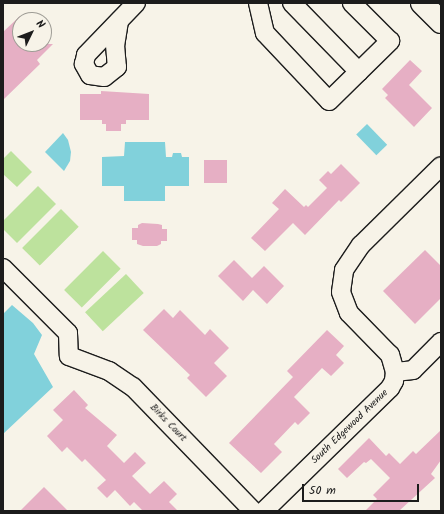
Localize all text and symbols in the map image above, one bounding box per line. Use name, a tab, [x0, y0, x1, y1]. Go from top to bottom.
north arrow	[12, 12, 52, 52]
text: N	[31, 16, 49, 33]
street label: South Edgewood Avenue	[309, 387, 391, 467]
street label: Birks Court	[147, 402, 189, 444]
scale bar	[304, 476, 421, 502]
text: 50 m	[309, 481, 336, 500]

